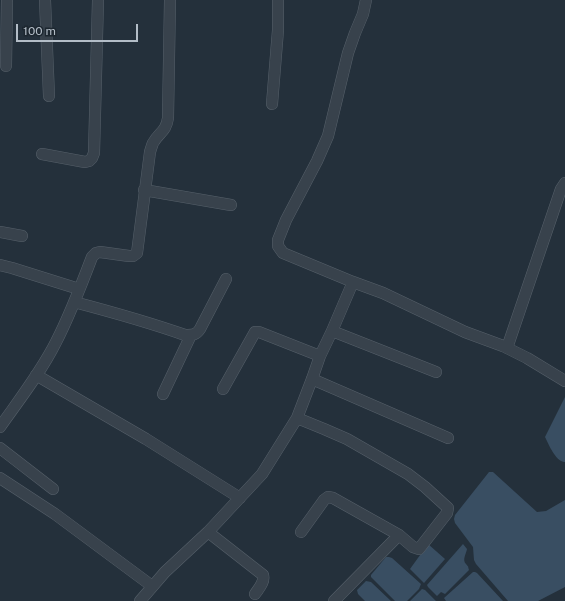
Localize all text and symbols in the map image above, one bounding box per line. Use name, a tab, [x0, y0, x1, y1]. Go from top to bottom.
scale bar	[18, 16, 140, 42]
text: 100 m	[23, 24, 56, 38]

